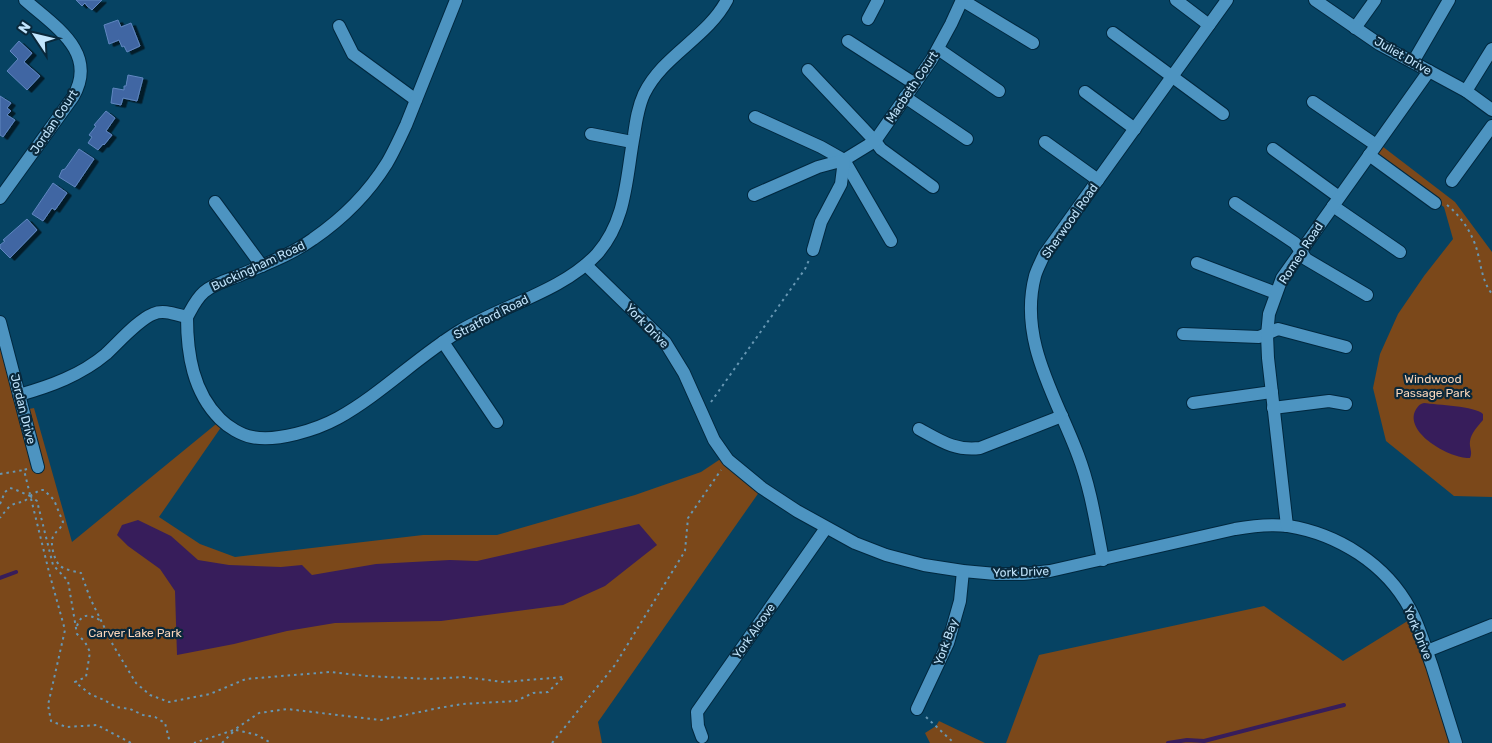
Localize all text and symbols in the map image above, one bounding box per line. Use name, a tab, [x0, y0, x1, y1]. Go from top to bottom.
north arrow	[10, 10, 60, 60]
text: N	[15, 19, 35, 37]
street label: Juliet Drive	[1372, 34, 1434, 78]
street label: Macbeth Court	[883, 48, 941, 125]
street label: Jordan Court	[27, 87, 81, 157]
street label: Sherwood Road	[1039, 181, 1101, 261]
street label: Romeo Road	[1276, 220, 1326, 286]
street label: Buckingham Road	[209, 238, 307, 294]
street label: Stratford Road	[451, 292, 531, 342]
street label: York Drive	[622, 301, 672, 351]
street label: Jordan Drive	[8, 372, 39, 446]
park label: Windwood Passage Park	[1396, 372, 1471, 400]
street label: York Drive	[993, 564, 1050, 580]
street label: York Alcove	[730, 600, 778, 661]
street label: York Drive	[1401, 604, 1435, 662]
street label: York Bay	[931, 617, 961, 667]
park label: Carver Lake Park	[88, 626, 183, 640]

